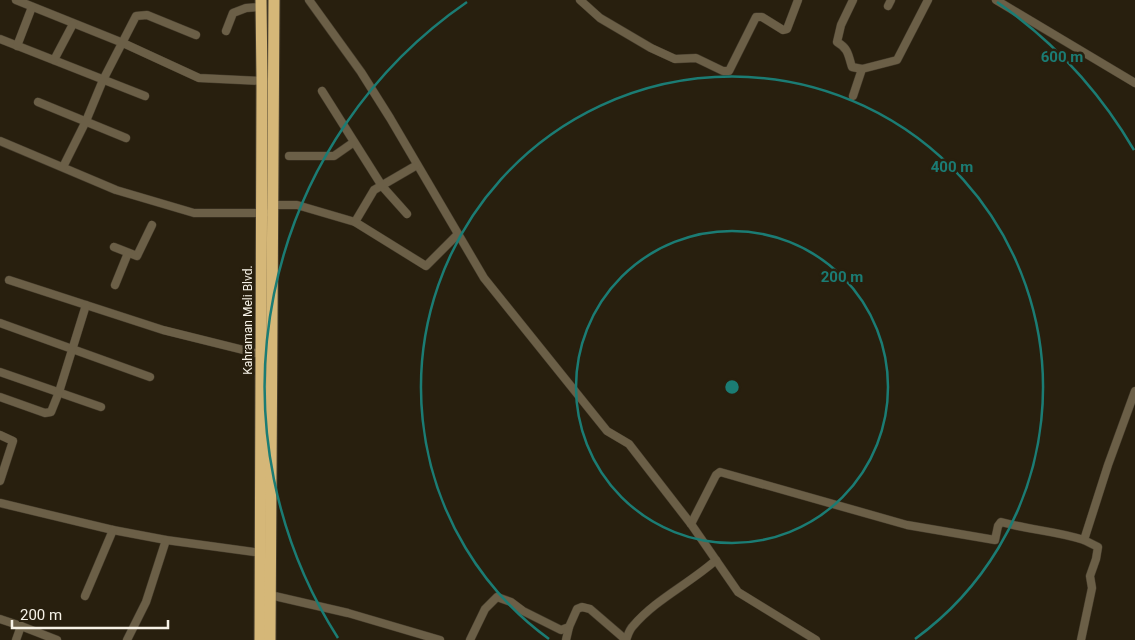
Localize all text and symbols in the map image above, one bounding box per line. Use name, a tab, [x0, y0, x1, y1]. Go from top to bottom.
text: 600 m	[1041, 48, 1083, 66]
text: 400 m	[931, 158, 973, 176]
street label: Kahraman Meli Blvd.	[241, 265, 255, 375]
text: 200 m	[821, 268, 863, 286]
centre of rings	[723, 378, 741, 396]
scale bar	[12, 598, 169, 630]
text: 200 m	[20, 606, 62, 624]

